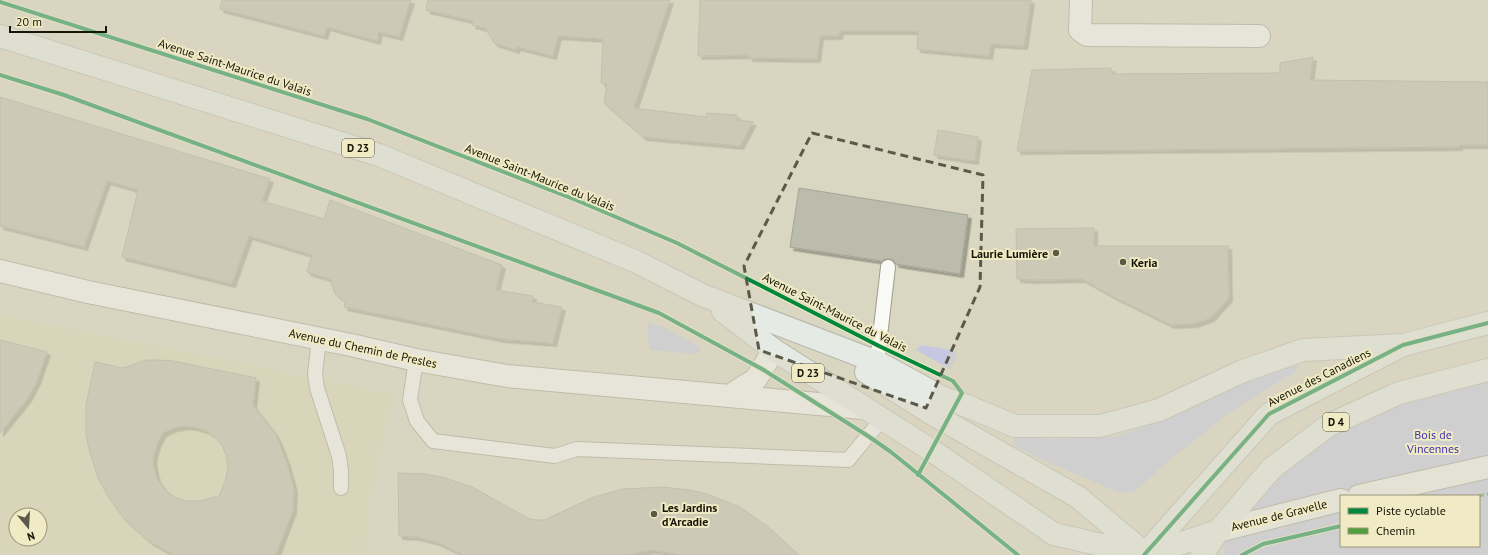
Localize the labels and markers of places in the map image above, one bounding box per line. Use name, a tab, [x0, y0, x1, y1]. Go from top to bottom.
place label: Laurie Lumière	[971, 246, 1048, 261]
marker: Laurie Lumière	[1051, 248, 1061, 258]
place label: Keria	[1131, 255, 1157, 270]
marker: Keria	[1118, 257, 1128, 267]
place label: Les Jardins d'Arcadie	[662, 500, 717, 529]
marker: Les Jardins d'Arcadie	[649, 509, 659, 519]

